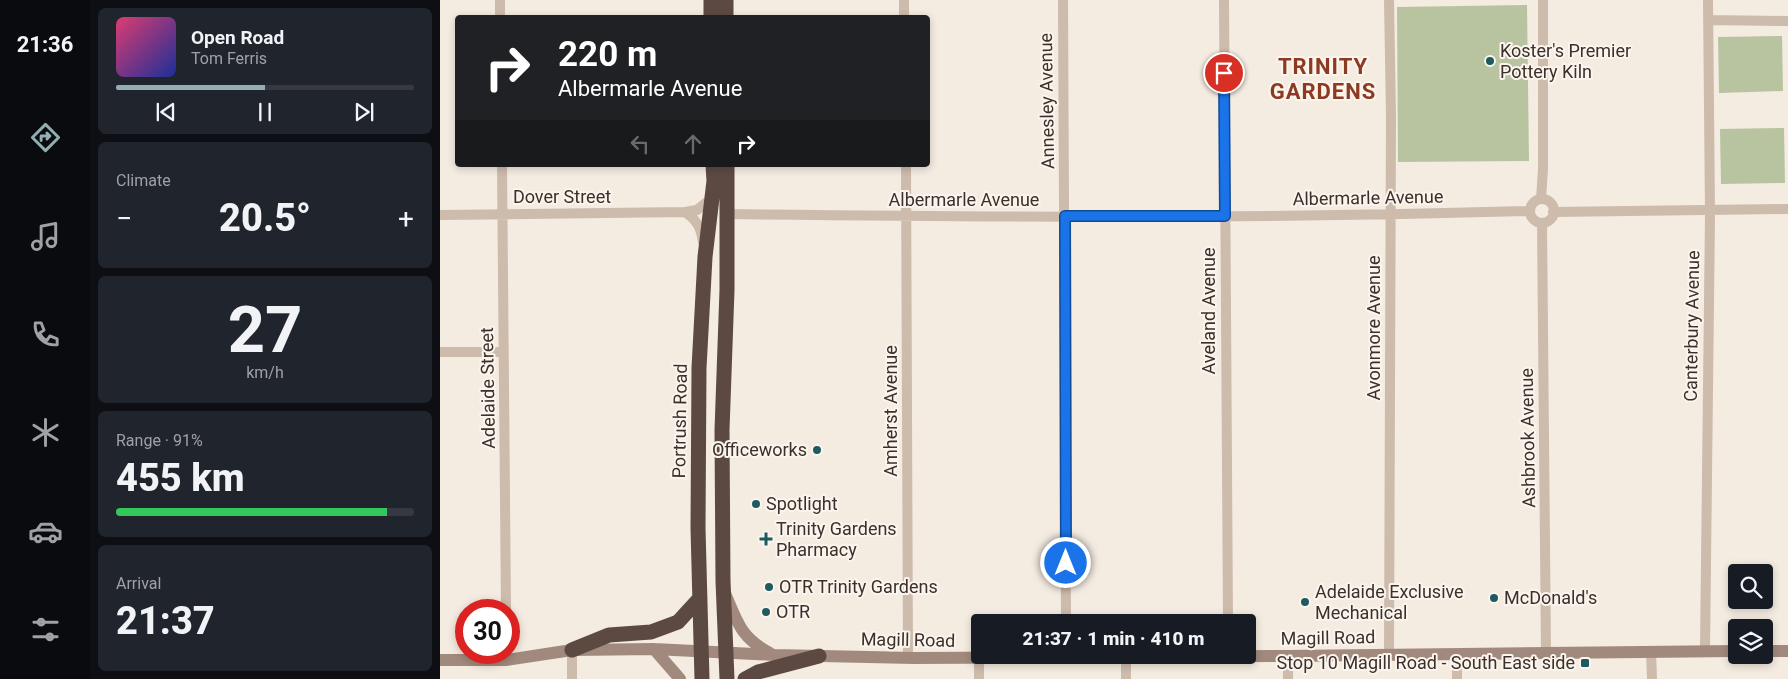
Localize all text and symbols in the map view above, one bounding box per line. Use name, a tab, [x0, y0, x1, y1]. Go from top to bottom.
text: Open Road	[191, 26, 284, 49]
text: 21:36	[17, 32, 73, 57]
street label: Annesley Avenue	[1035, 33, 1058, 169]
text: 220 m	[558, 34, 657, 75]
icon: right	[475, 35, 540, 100]
place label: Koster's Premier Pottery Kiln	[1500, 40, 1631, 82]
text: Tom Ferris	[191, 49, 267, 68]
pin	[1203, 52, 1245, 94]
district label: TRINITY GARDENS	[1270, 54, 1376, 104]
marker: Koster's Premier Pottery Kiln	[1484, 55, 1496, 67]
icon: arrive	[1210, 59, 1238, 87]
text: Albermarle Avenue	[558, 76, 742, 101]
icon: previous	[152, 98, 180, 126]
icon: pause	[251, 98, 279, 126]
icon: next	[350, 98, 378, 126]
icon: directions	[28, 120, 63, 155]
icon: left	[626, 130, 654, 158]
icon: ahead	[679, 130, 707, 158]
icon: right	[732, 130, 760, 158]
text: Climate	[116, 171, 171, 190]
street label: Dover Street	[513, 186, 611, 207]
street label: Albermarle Avenue	[1292, 186, 1444, 209]
street label: Albermarle Avenue	[889, 189, 1039, 210]
text: 20.5°	[219, 196, 311, 240]
text: −	[116, 202, 132, 235]
text: +	[398, 202, 414, 235]
icon: music	[28, 219, 63, 254]
street label: Aveland Avenue	[1198, 247, 1219, 375]
street label: Canterbury Avenue	[1680, 250, 1703, 402]
street label: Avonmore Avenue	[1363, 256, 1384, 400]
text: 27	[228, 292, 302, 368]
icon: phone	[28, 317, 63, 352]
street label: Adelaide Street	[476, 327, 499, 449]
street label: Amherst Avenue	[880, 345, 901, 477]
text: km/h	[246, 363, 284, 382]
street label: Portrush Road	[668, 363, 691, 479]
street label: Ashbrook Avenue	[1516, 368, 1539, 508]
icon: climate	[28, 415, 63, 450]
text: Range · 91%	[116, 431, 203, 450]
place label: Officeworks	[712, 439, 807, 460]
marker: Officeworks	[811, 444, 823, 456]
text: 455 km	[116, 456, 245, 500]
place label: Spotlight	[766, 493, 838, 514]
marker: Spotlight	[750, 498, 762, 510]
icon: car	[28, 514, 63, 549]
place label: Trinity Gardens Pharmacy	[776, 518, 897, 560]
marker: Trinity Gardens Pharmacy	[760, 533, 772, 545]
position arrow	[1039, 536, 1091, 588]
map controls	[1728, 564, 1773, 664]
button: search	[1728, 564, 1773, 609]
text: Arrival	[116, 574, 161, 593]
place label: OTR Trinity Gardens	[779, 576, 938, 597]
marker: OTR Trinity Gardens	[763, 581, 775, 593]
place label: Adelaide Exclusive Mechanical	[1315, 581, 1464, 623]
place label: McDonald's	[1504, 587, 1597, 608]
marker: McDonald's	[1488, 592, 1500, 604]
marker: Adelaide Exclusive Mechanical	[1299, 596, 1311, 608]
text: 21:37	[116, 599, 215, 643]
speed limit sign: 30	[455, 599, 520, 664]
place label: OTR	[776, 601, 810, 622]
marker: OTR	[760, 606, 772, 618]
icon: filters	[28, 612, 63, 647]
button: layers	[1728, 619, 1773, 664]
street label: Magill Road	[1281, 626, 1375, 649]
text: 21:37 · 1 min · 410 m	[1022, 627, 1205, 650]
street label: Magill Road	[861, 628, 955, 651]
place label: Stop 10 Magill Road - South East side	[1276, 652, 1575, 673]
marker: Stop 10 Magill Road - South East side	[1579, 657, 1591, 669]

